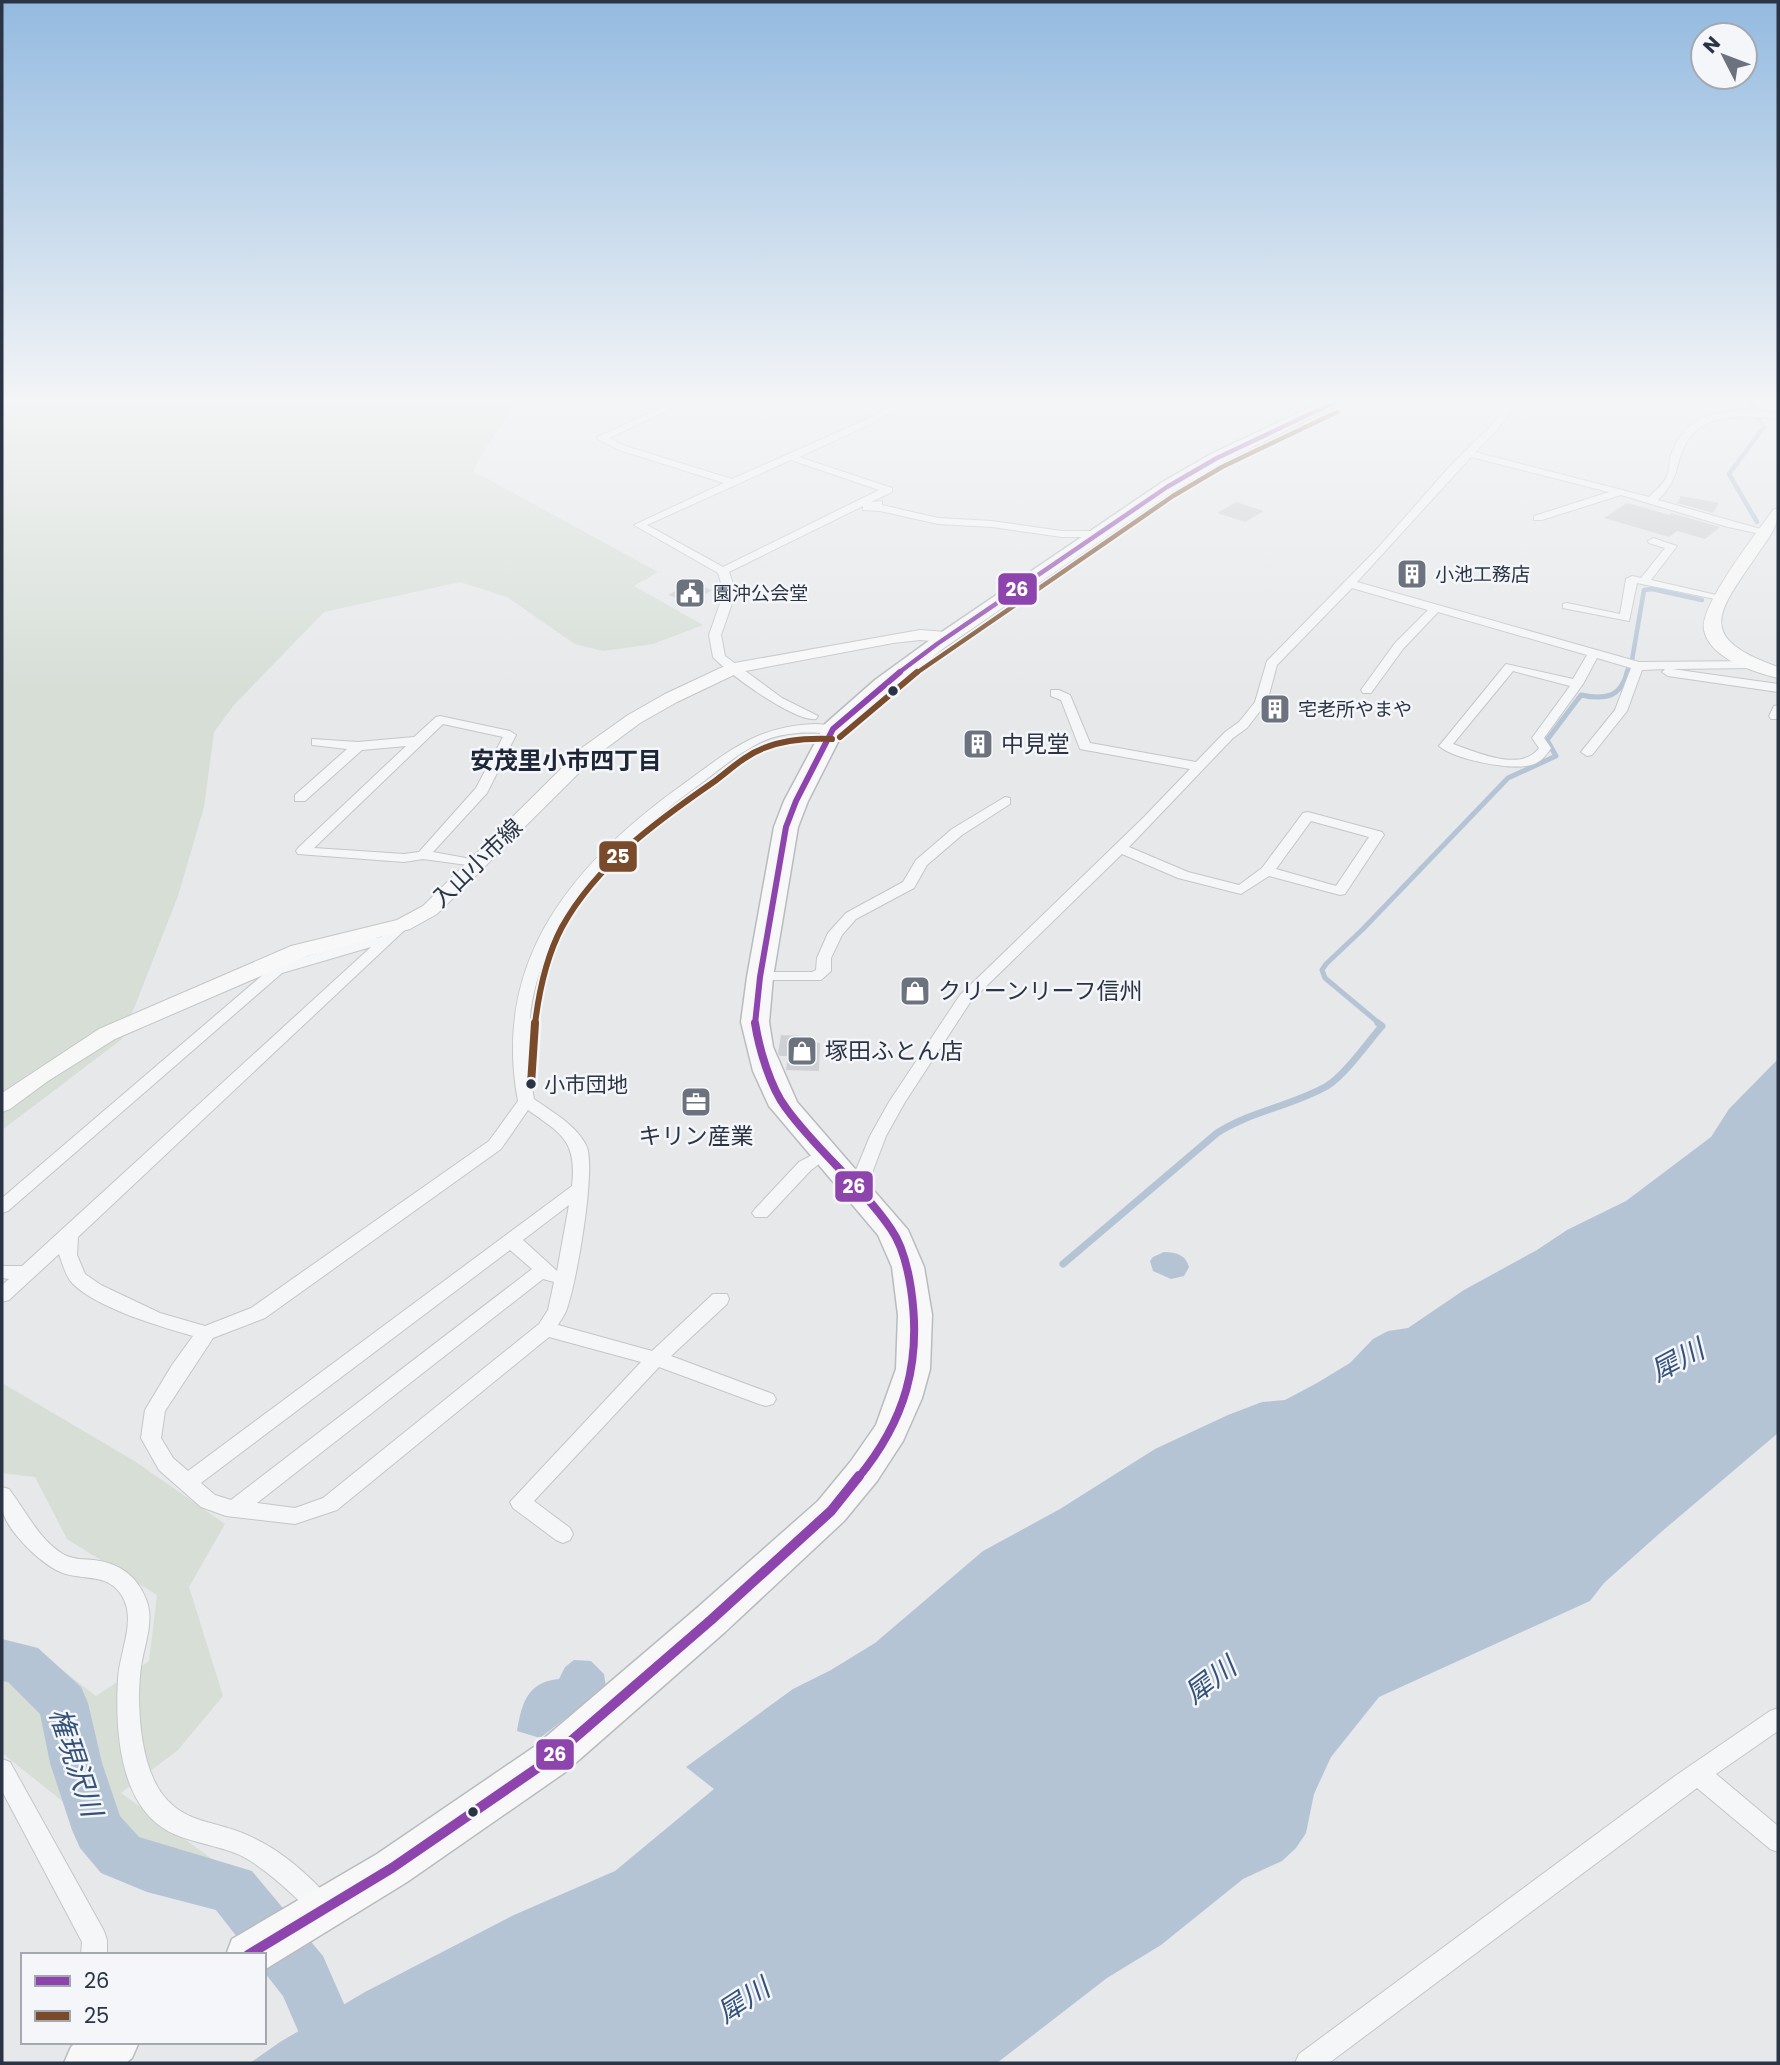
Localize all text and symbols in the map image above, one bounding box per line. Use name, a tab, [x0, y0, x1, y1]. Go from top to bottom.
north arrow	[1689, 21, 1759, 91]
text: N	[1697, 31, 1727, 59]
building icon: 小池工務店	[1395, 557, 1429, 591]
place label: 小池工務店	[1435, 561, 1530, 588]
line badge: 26	[997, 572, 1038, 606]
public building icon: 園沖公会堂	[673, 576, 707, 610]
text: 26	[1006, 576, 1028, 603]
place label: 園沖公会堂	[713, 580, 808, 607]
unlabelled marker	[886, 684, 900, 698]
building icon: 宅老所やまや	[1258, 692, 1292, 726]
place label: 宅老所やまや	[1298, 696, 1412, 723]
building icon: 中見堂	[961, 727, 995, 761]
place label: 中見堂	[1001, 728, 1070, 760]
district label: 安茂里小市四丁目	[470, 744, 662, 777]
street label: 入山小市線	[425, 812, 529, 914]
line badge: 25	[598, 840, 638, 873]
text: 25	[606, 843, 630, 870]
shop icon: クリーンリーフ信州	[898, 974, 932, 1008]
place label: クリーンリーフ信州	[938, 975, 1142, 1007]
shop icon: 塚田ふとん店	[785, 1034, 819, 1068]
place label: 塚田ふとん店	[825, 1035, 963, 1067]
place label: 小市団地	[544, 1070, 628, 1099]
marker: 小市団地	[524, 1077, 538, 1091]
office icon: キリン産業	[679, 1085, 713, 1119]
place label: キリン産業	[639, 1120, 754, 1152]
line badge: 26	[834, 1170, 874, 1203]
text: 26	[843, 1173, 865, 1200]
water label: 犀川	[1643, 1329, 1714, 1391]
water label: 犀川	[1176, 1646, 1247, 1713]
water label: 権現沢川	[40, 1703, 112, 1824]
line badge: 26	[535, 1738, 575, 1771]
text: 26	[544, 1741, 566, 1768]
unlabelled marker	[466, 1805, 480, 1819]
legend	[21, 1953, 266, 2044]
text: 26	[84, 1966, 109, 1995]
water label: 犀川	[709, 1967, 780, 2032]
text: 25	[84, 2001, 109, 2030]

